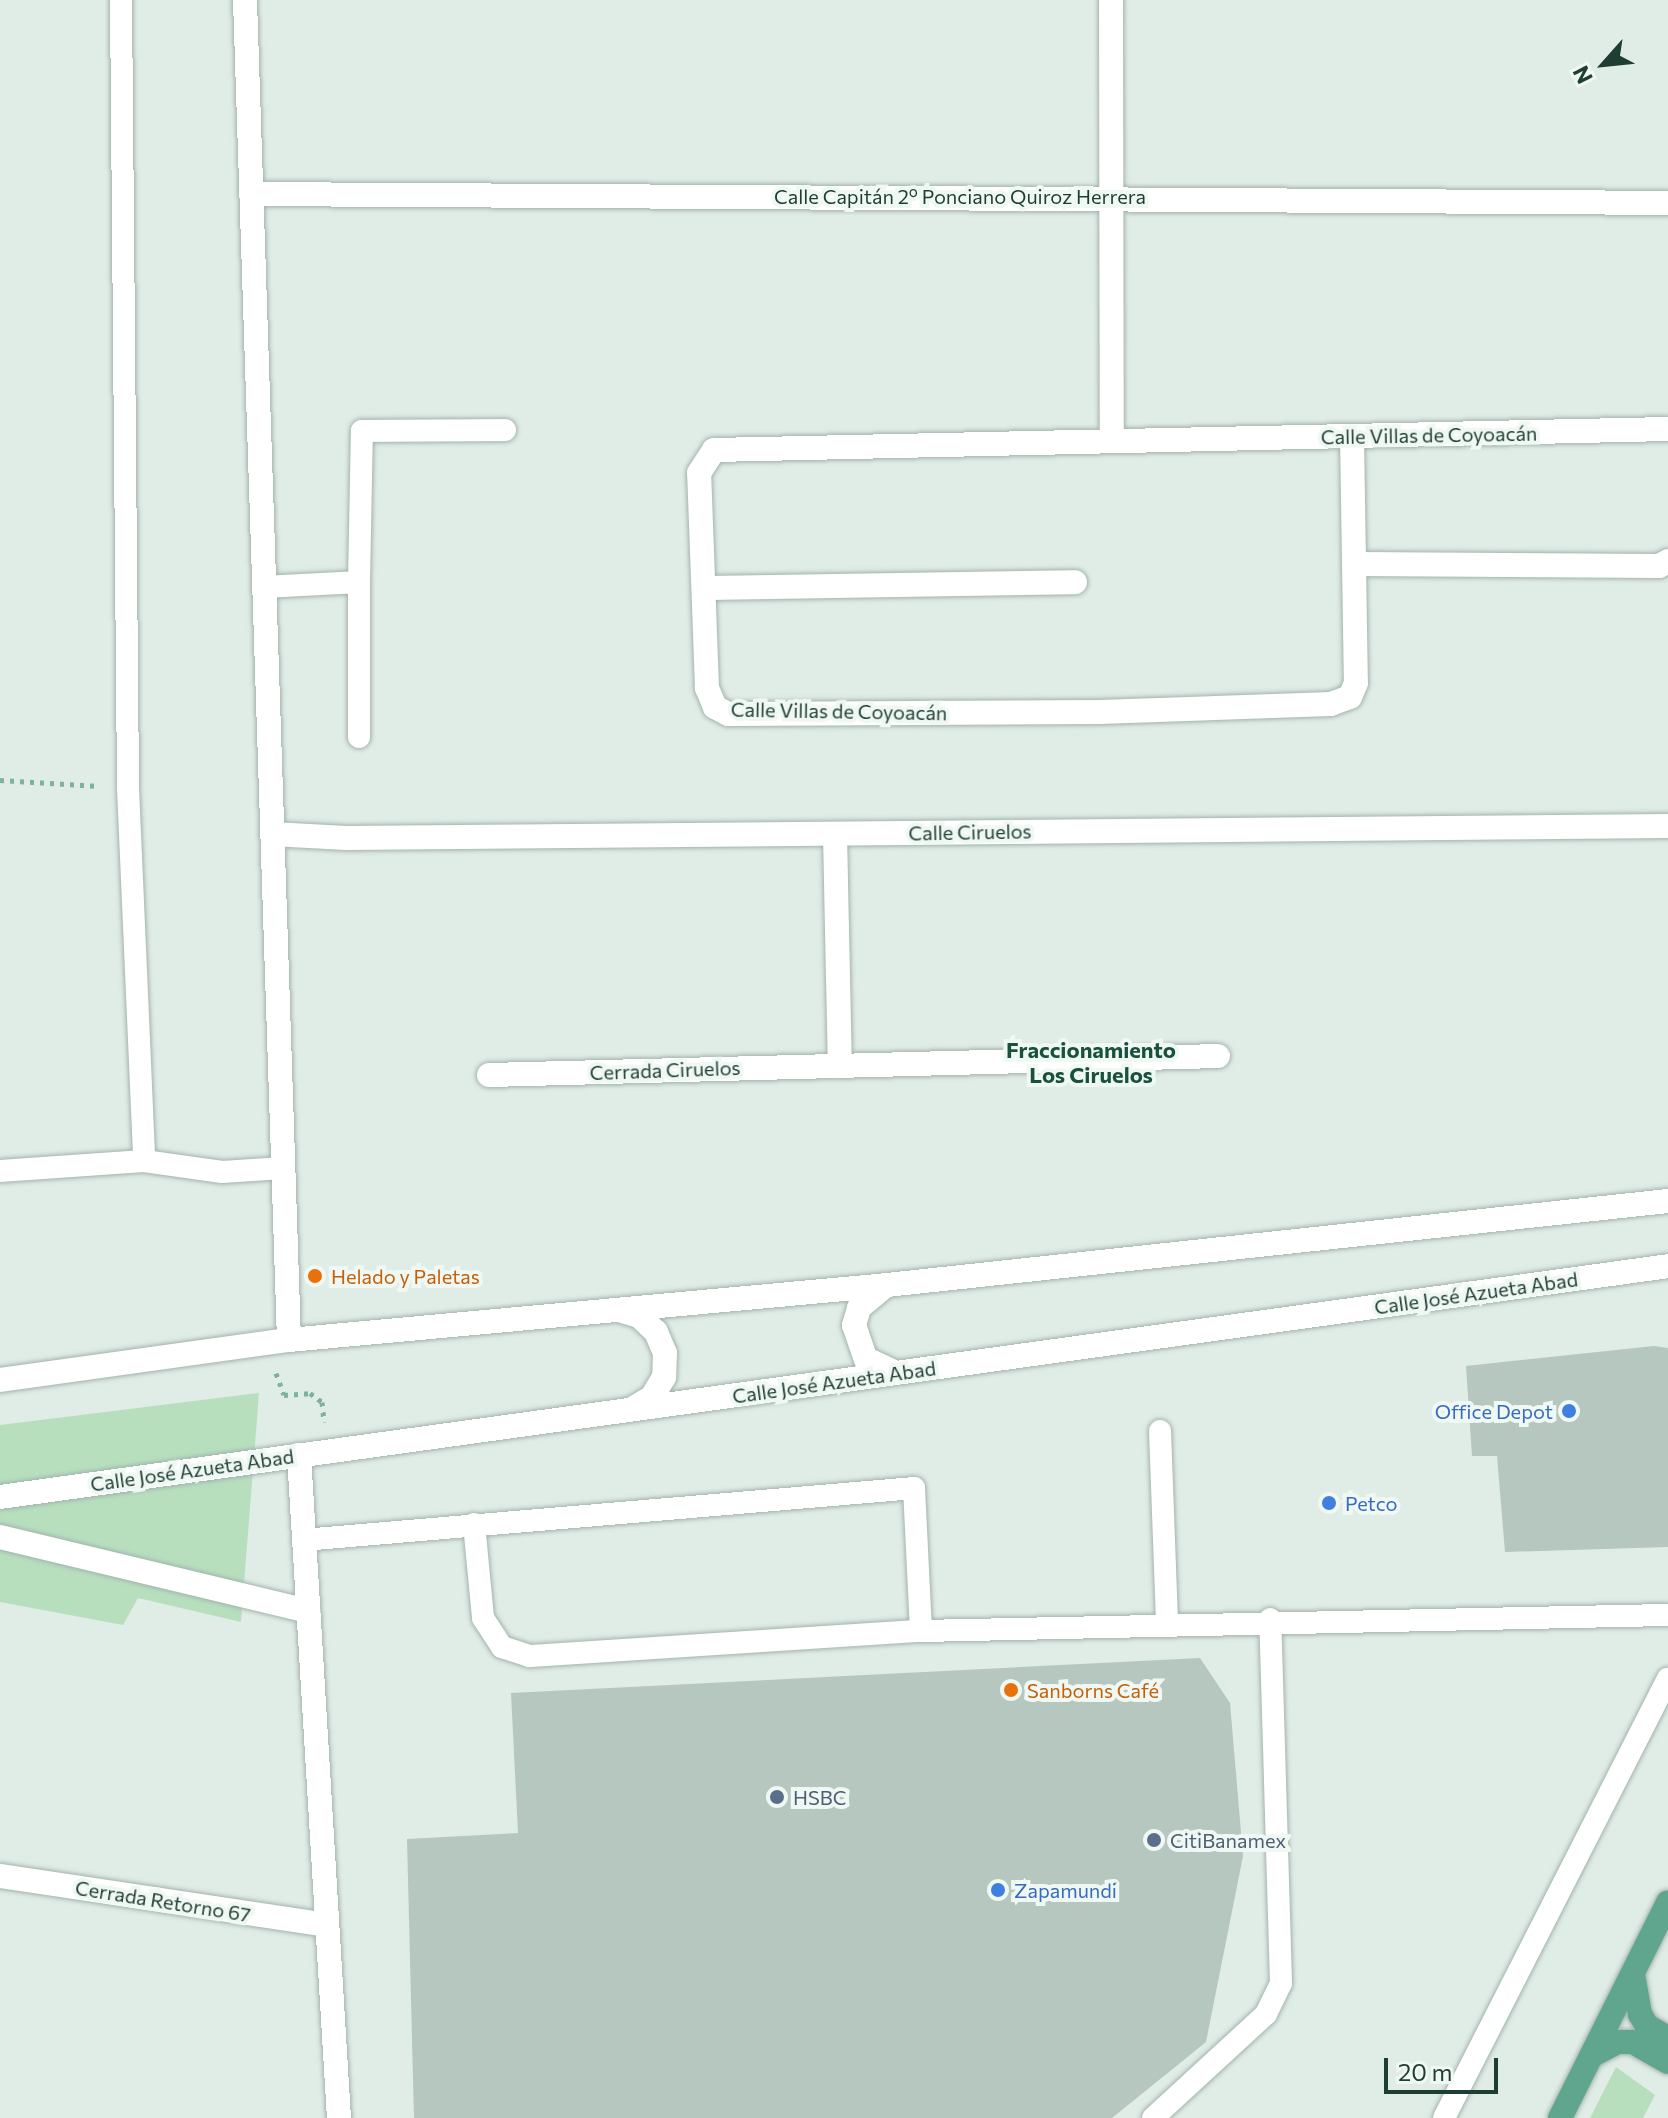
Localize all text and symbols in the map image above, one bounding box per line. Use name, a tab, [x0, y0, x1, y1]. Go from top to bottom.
north arrow	[1564, 24, 1644, 104]
text: N	[1566, 62, 1598, 89]
street label: Calle Capitán 2º Ponciano Quiroz Herrera	[774, 184, 1146, 208]
street label: Calle Villas de Coyoacán	[1321, 421, 1537, 449]
street label: Calle Villas de Coyoacán	[731, 697, 947, 725]
street label: Calle Ciruelos	[908, 819, 1032, 845]
district label: Fraccionamiento Los Ciruelos	[1006, 1036, 1176, 1088]
street label: Cerrada Ciruelos	[589, 1055, 741, 1085]
place label: Helado y Paletas	[331, 1264, 480, 1288]
marker: Helado y Paletas	[306, 1267, 324, 1285]
street label: Calle José Azueta Abad	[1373, 1267, 1579, 1319]
street label: Calle José Azueta Abad	[731, 1356, 937, 1408]
place label: Office Depot	[1435, 1399, 1553, 1423]
marker: Office Depot	[1560, 1402, 1578, 1420]
street label: Calle José Azueta Abad	[89, 1444, 295, 1496]
place label: Petco	[1345, 1491, 1398, 1515]
marker: Petco	[1320, 1494, 1338, 1512]
place label: Sanborns Café	[1027, 1678, 1159, 1702]
marker: Sanborns Café	[1002, 1681, 1020, 1699]
place label: HSBC	[793, 1785, 846, 1809]
marker: HSBC	[768, 1788, 786, 1806]
place label: CitiBanamex	[1170, 1828, 1286, 1852]
marker: CitiBanamex	[1145, 1831, 1163, 1849]
street label: Cerrada Retorno 67	[74, 1875, 252, 1927]
place label: Zapamundi	[1014, 1878, 1117, 1902]
marker: Zapamundi	[989, 1881, 1007, 1899]
scale bar	[1388, 2042, 1502, 2092]
text: 20 m	[1398, 2057, 1452, 2086]

